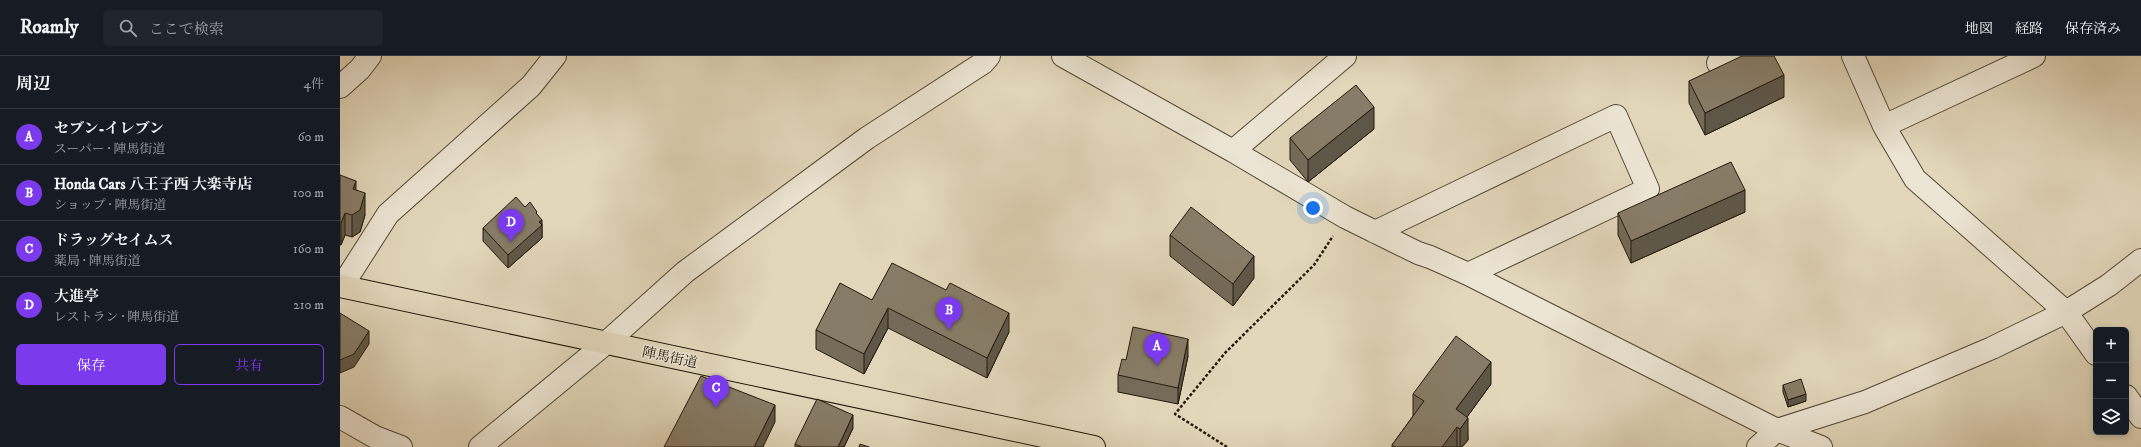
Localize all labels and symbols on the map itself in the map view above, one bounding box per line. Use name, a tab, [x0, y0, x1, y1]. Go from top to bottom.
your location	[1303, 198, 1323, 218]
pin: D	[498, 209, 524, 242]
pin: B	[936, 297, 962, 330]
pin: A	[1144, 333, 1170, 366]
street label: 陣馬街道	[641, 343, 699, 373]
pin: C	[703, 375, 729, 408]

